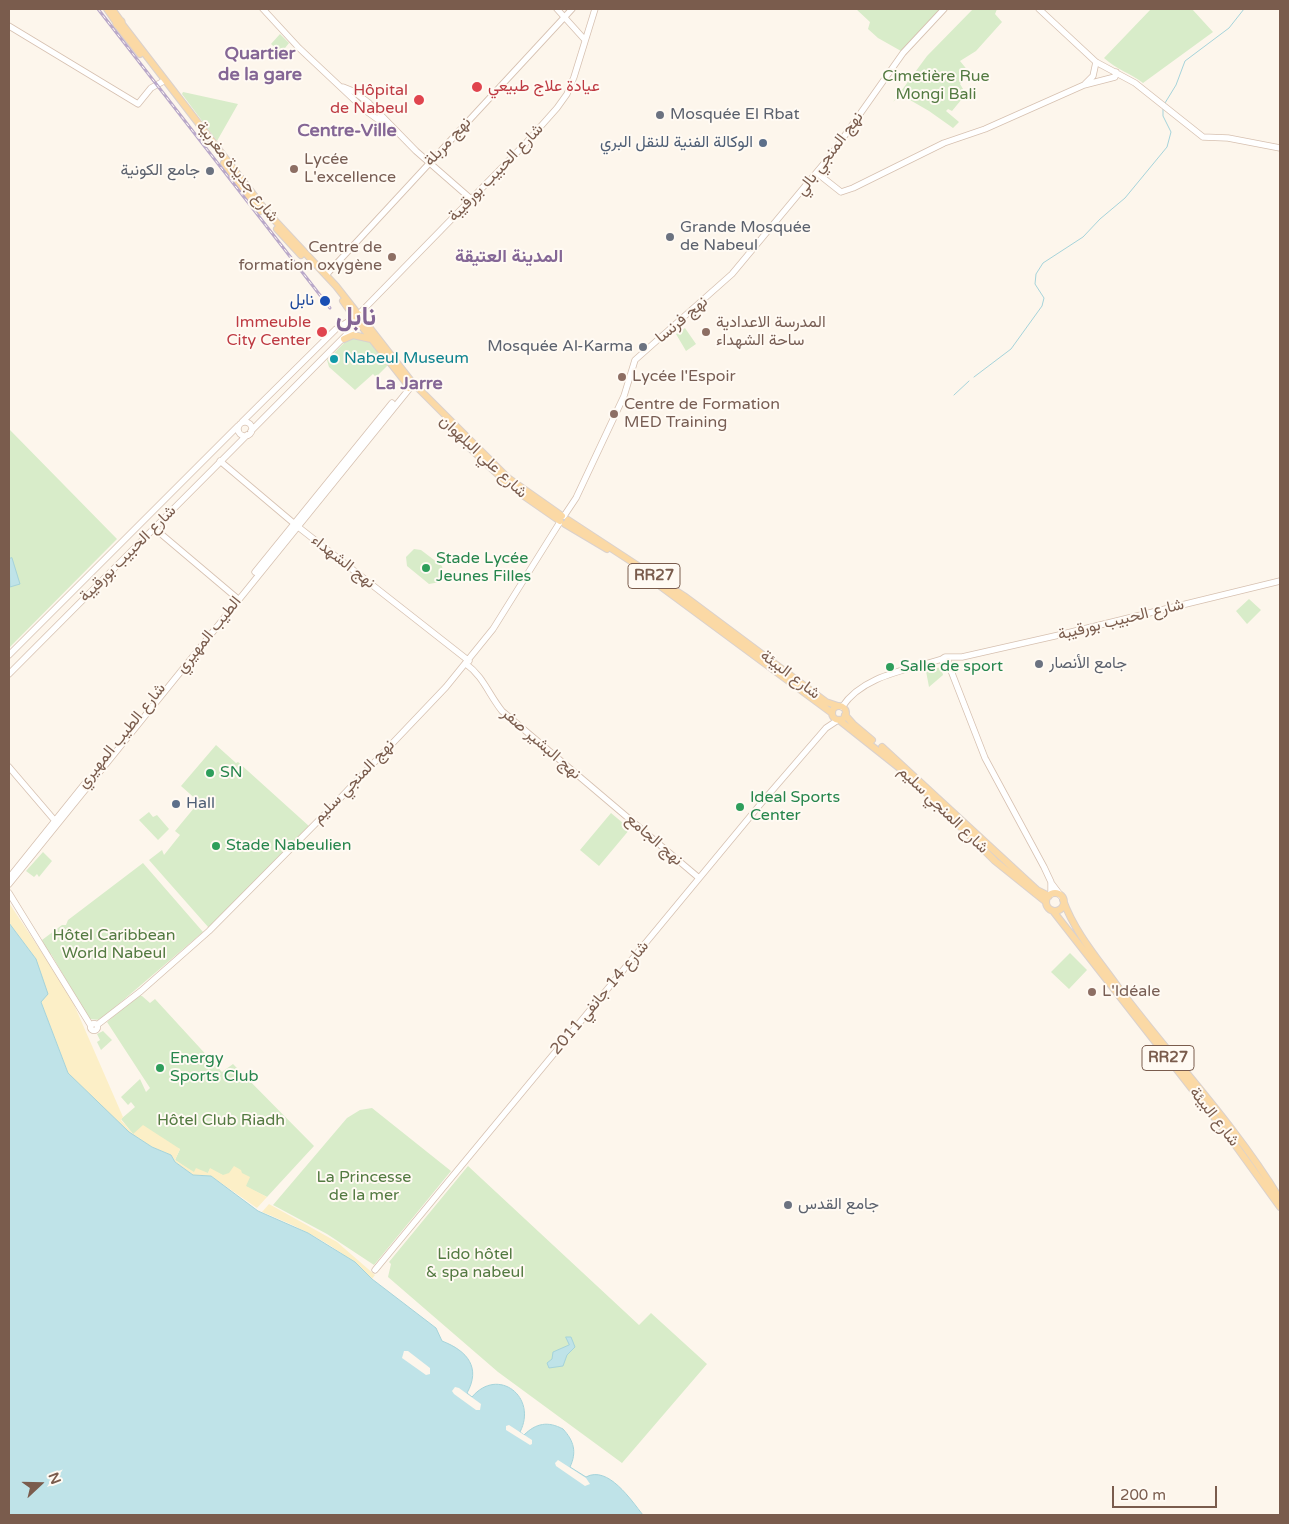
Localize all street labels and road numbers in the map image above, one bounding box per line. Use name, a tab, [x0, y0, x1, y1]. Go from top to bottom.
street label: نهج المنجي بالي	[792, 108, 868, 200]
street label: نهج مربلة	[420, 113, 476, 171]
street label: شارع جديدة مغربية	[192, 118, 282, 226]
street label: شارع الحبيب بورقيبة	[444, 120, 548, 226]
street label: نهج فرنسا	[652, 293, 712, 347]
street label: شارع علي البلهوان	[435, 411, 531, 503]
street label: شارع الحبيب بورقيبة	[76, 502, 180, 606]
street label: نهج الشهداء	[307, 531, 379, 593]
road number: RR27	[628, 564, 680, 588]
street label: الطيب المهيري	[172, 593, 246, 677]
street label: شارع الحبيب بورقيبة	[1056, 595, 1186, 645]
street label: شارع البيئة	[756, 646, 824, 704]
street label: شارع الطيب المهيري	[74, 680, 170, 792]
street label: نهج البشير صفر	[497, 704, 585, 784]
street label: نهج المنجي سليم	[309, 736, 399, 828]
street label: شارع المنجي سليم	[894, 762, 992, 858]
street label: نهج الجامع	[622, 810, 686, 870]
street label: شارع 14 جانفي 2011	[547, 937, 653, 1059]
road number: RR27	[1142, 1046, 1194, 1070]
street label: شارع البيئة	[1185, 1083, 1243, 1151]

